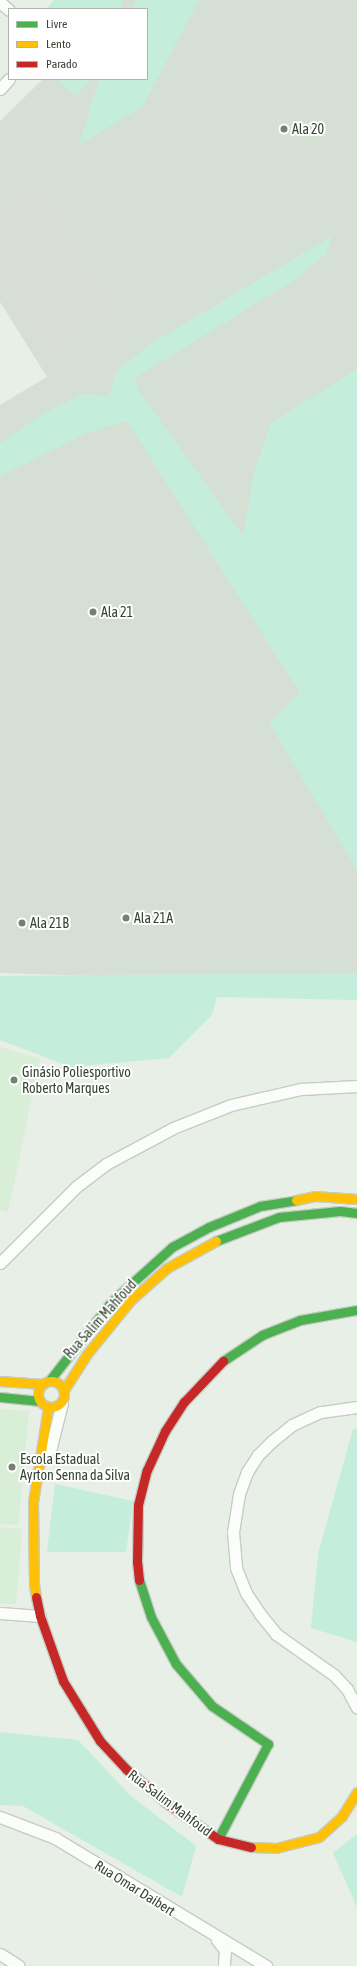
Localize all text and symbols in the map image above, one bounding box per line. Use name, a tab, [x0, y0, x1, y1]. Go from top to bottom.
legend	[8, 8, 148, 80]
text: Livre	[46, 17, 67, 31]
text: Lento	[46, 37, 71, 51]
text: Parado	[46, 57, 77, 71]
place label: Ala 20	[292, 121, 324, 137]
marker: Ala 20	[279, 124, 289, 134]
place label: Ala 21	[101, 604, 133, 620]
marker: Ala 21	[88, 607, 98, 617]
place label: Ala 21A	[134, 910, 173, 926]
marker: Ala 21A	[121, 913, 131, 923]
place label: Ala 21B	[30, 915, 69, 931]
marker: Ala 21B	[17, 918, 27, 928]
place label: Ginásio Poliesportivo Roberto Marques	[22, 1064, 131, 1096]
marker: Ginásio Poliesportivo Roberto Marques	[9, 1075, 19, 1085]
street label: Rua Salim Mahfoud	[60, 1276, 140, 1362]
place label: Escola Estadual Ayrton Senna da Silva	[20, 1451, 130, 1484]
marker: Escola Estadual Ayrton Senna da Silva	[7, 1462, 17, 1472]
street label: Rua Salim Mahfoud	[125, 1766, 215, 1840]
street label: Rua Omar Daibert	[92, 1857, 178, 1919]

